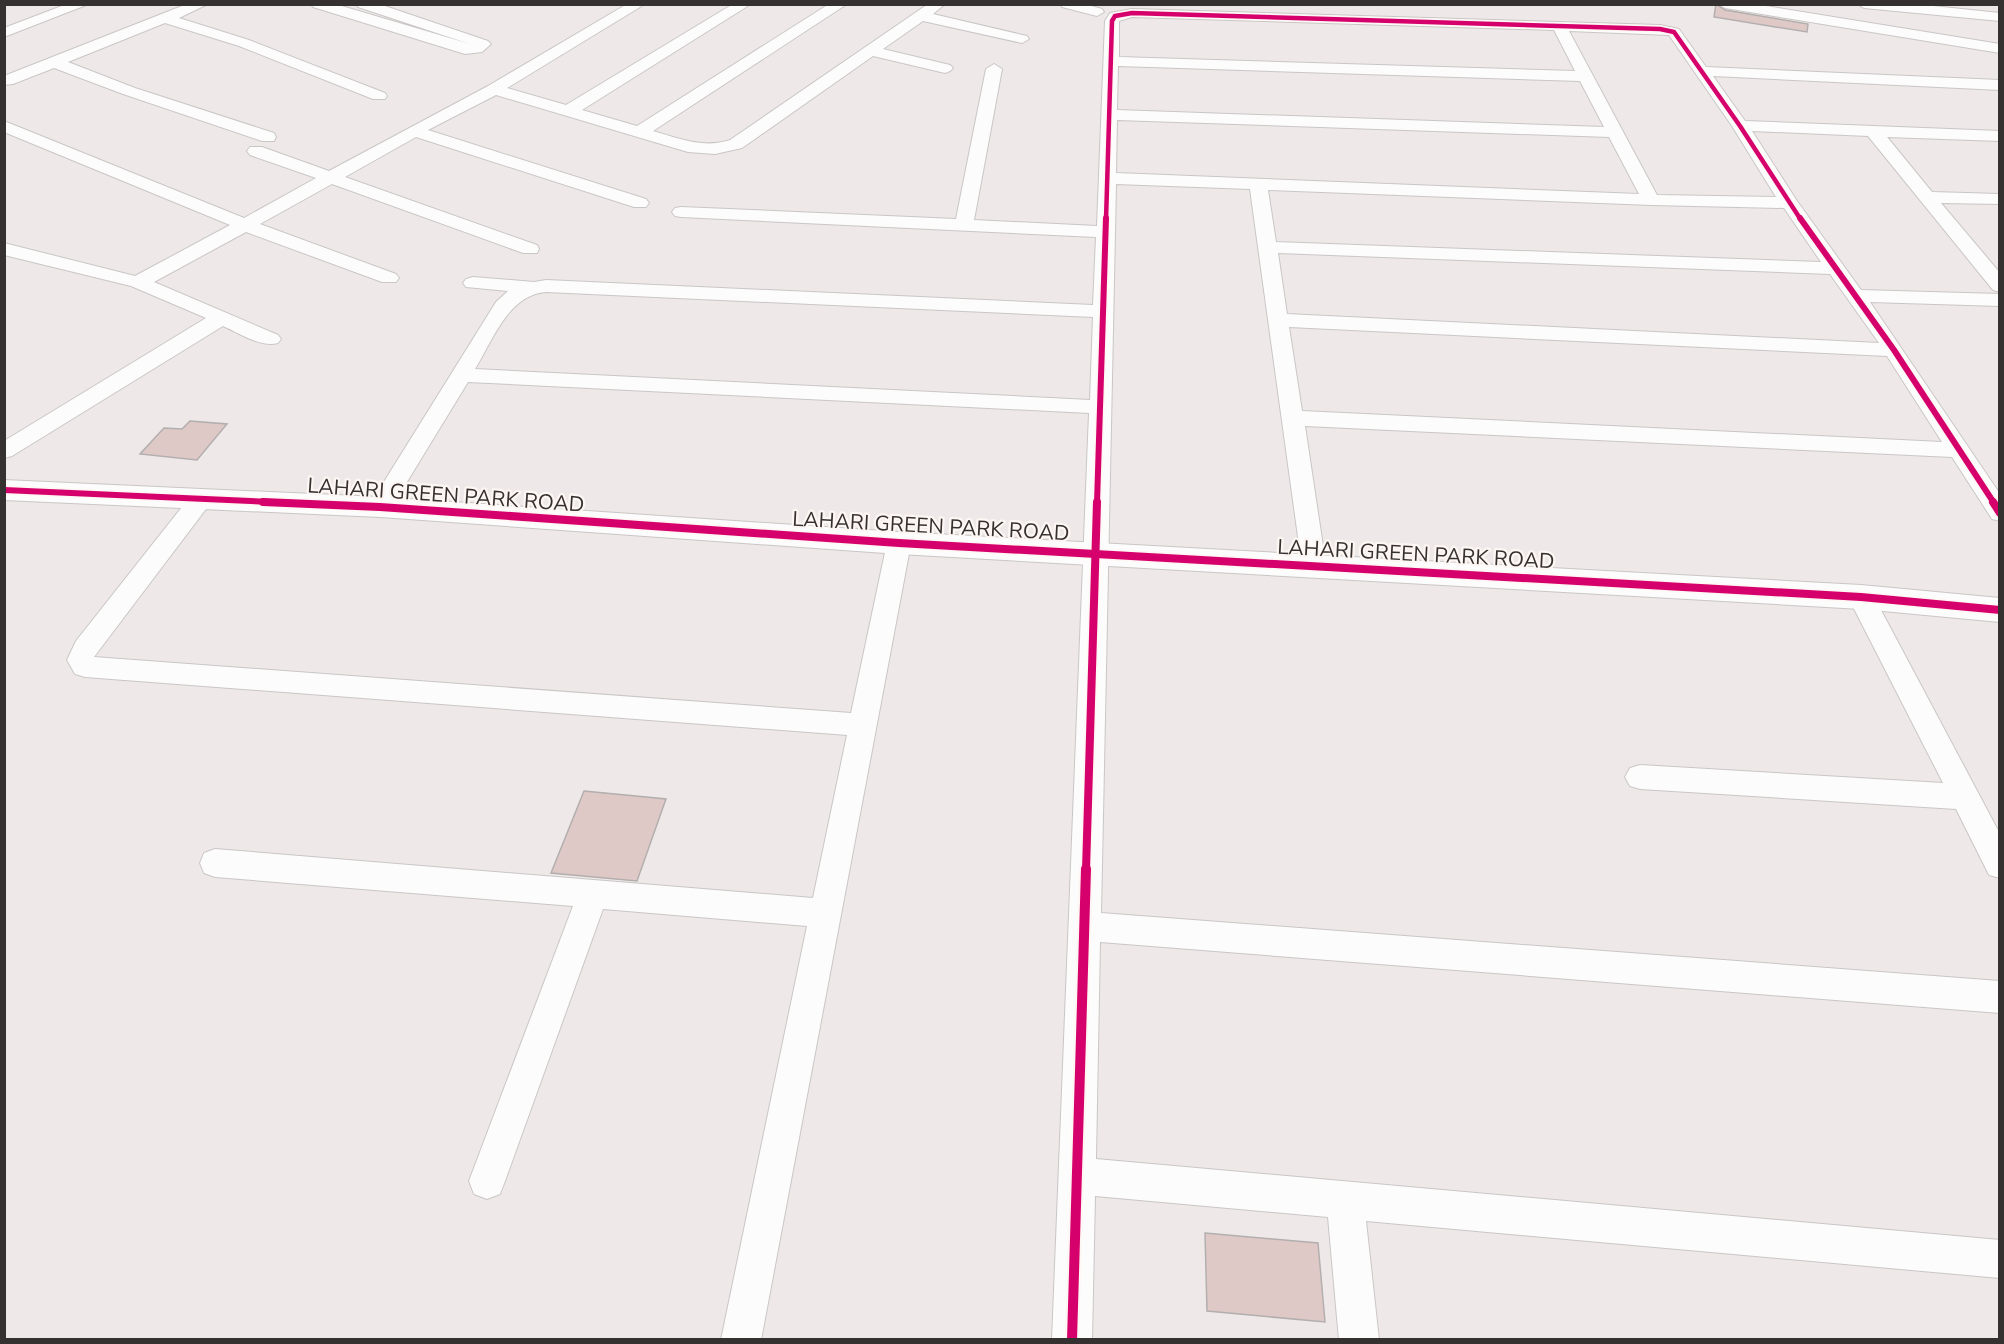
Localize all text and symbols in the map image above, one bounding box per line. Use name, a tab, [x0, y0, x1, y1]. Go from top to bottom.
street label: LAHARI GREEN PARK ROAD	[307, 471, 585, 519]
street label: LAHARI GREEN PARK ROAD	[792, 505, 1070, 547]
street label: LAHARI GREEN PARK ROAD	[1277, 533, 1555, 575]

